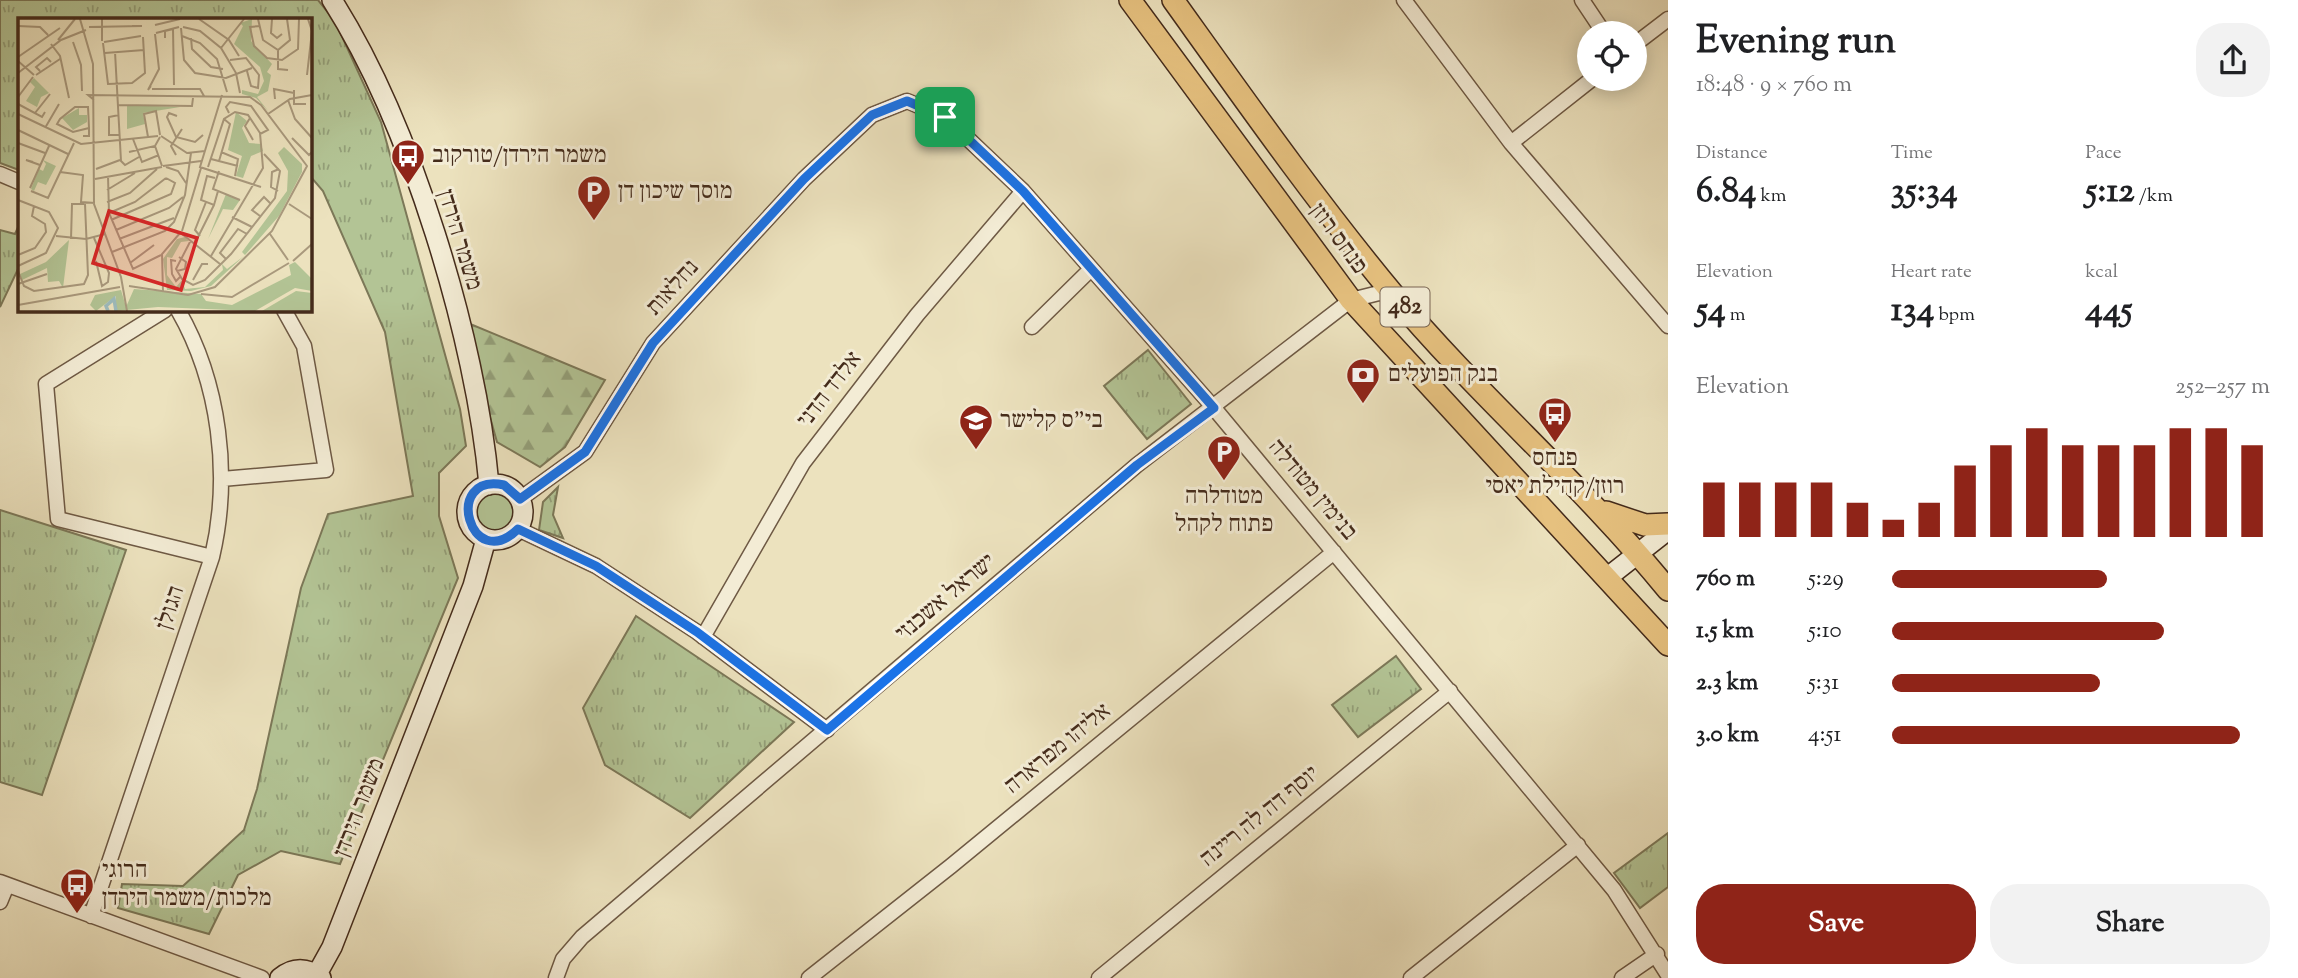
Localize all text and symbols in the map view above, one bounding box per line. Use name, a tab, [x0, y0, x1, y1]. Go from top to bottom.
text: Evening run	[1696, 16, 1896, 70]
inset map	[18, 18, 312, 312]
map controls	[1577, 21, 1647, 91]
button: locate	[1577, 21, 1647, 91]
button: share	[2196, 23, 2270, 97]
text: 18:48 · 9 × 760 m	[1696, 69, 1852, 102]
pin	[915, 87, 975, 147]
icon: arrive	[926, 98, 964, 136]
bus stop icon: משמר הירדן/טורקוב	[389, 137, 427, 186]
place label: משמר הירדן/טורקוב	[432, 139, 607, 173]
text: Distance	[1696, 140, 1768, 167]
text: Time	[1891, 140, 1933, 167]
text: Pace	[2085, 140, 2122, 167]
text: 6.84	[1696, 167, 1756, 218]
text: 35:34	[1891, 167, 1958, 218]
text: 5:12	[2085, 167, 2135, 218]
parking icon: מוסך שיכון דן	[575, 173, 613, 222]
place label: מוסך שיכון דן	[618, 175, 733, 209]
text: km	[1756, 183, 1786, 210]
text: /km	[2135, 183, 2173, 210]
street label: משמר הירדן	[428, 185, 490, 295]
street label: פנחס רוזן	[1301, 197, 1375, 281]
street label: נחלאות	[638, 252, 708, 324]
text: Elevation	[1696, 259, 1773, 286]
text: Heart rate	[1891, 259, 1972, 286]
text: kcal	[2085, 259, 2118, 286]
text: 54	[1696, 286, 1726, 337]
text: 134	[1891, 286, 1934, 337]
text: 445	[2085, 286, 2133, 337]
road number: 482	[1380, 288, 1430, 326]
text: m	[1726, 302, 1745, 329]
text: bpm	[1934, 302, 1975, 329]
street label: אלדד הדני	[789, 344, 871, 436]
bank icon: בנק הפועלים	[1344, 356, 1382, 405]
place label: בנק הפועלים	[1388, 358, 1498, 392]
text: Elevation	[1696, 371, 1789, 404]
text: 252–257 m	[2175, 371, 2270, 404]
bus stop icon: פנחס רוזן/קהילת יאסי	[1536, 395, 1574, 444]
school or university icon: בי"ס קלישר	[957, 402, 995, 451]
place label: בי"ס קלישר	[1000, 404, 1103, 438]
street label: בנימין מטודלה	[1259, 432, 1365, 548]
parking icon: מטודלרה פתוח לקהל	[1205, 433, 1243, 482]
place label: פנחס רוזן/קהילת יאסי	[1485, 442, 1625, 504]
place label: מטודלרה פתוח לקהל	[1175, 480, 1273, 542]
street label: ישראל אשכנזי	[888, 546, 1004, 650]
text: 760 m	[1696, 563, 1755, 596]
text: 5:29	[1808, 563, 1844, 596]
street label: הגולן	[148, 582, 194, 634]
text: 1.5 km	[1696, 615, 1754, 648]
text: 5:10	[1808, 615, 1842, 648]
text: 2.3 km	[1696, 667, 1758, 700]
text: 5:31	[1808, 667, 1839, 700]
street label: אליהו מפרארה	[997, 695, 1119, 803]
text: 3.0 km	[1696, 719, 1759, 752]
text: 4:51	[1808, 719, 1841, 752]
street label: משמר הירדן	[326, 754, 394, 862]
street label: יוסף דה לה ריינה	[1193, 758, 1327, 876]
place label: הרוגי מלכות/משמר הירדן	[102, 854, 272, 916]
bus stop icon: הרוגי מלכות/משמר הירדן	[58, 866, 96, 915]
button: Save	[1696, 884, 1976, 964]
button: Share	[1990, 884, 2270, 964]

